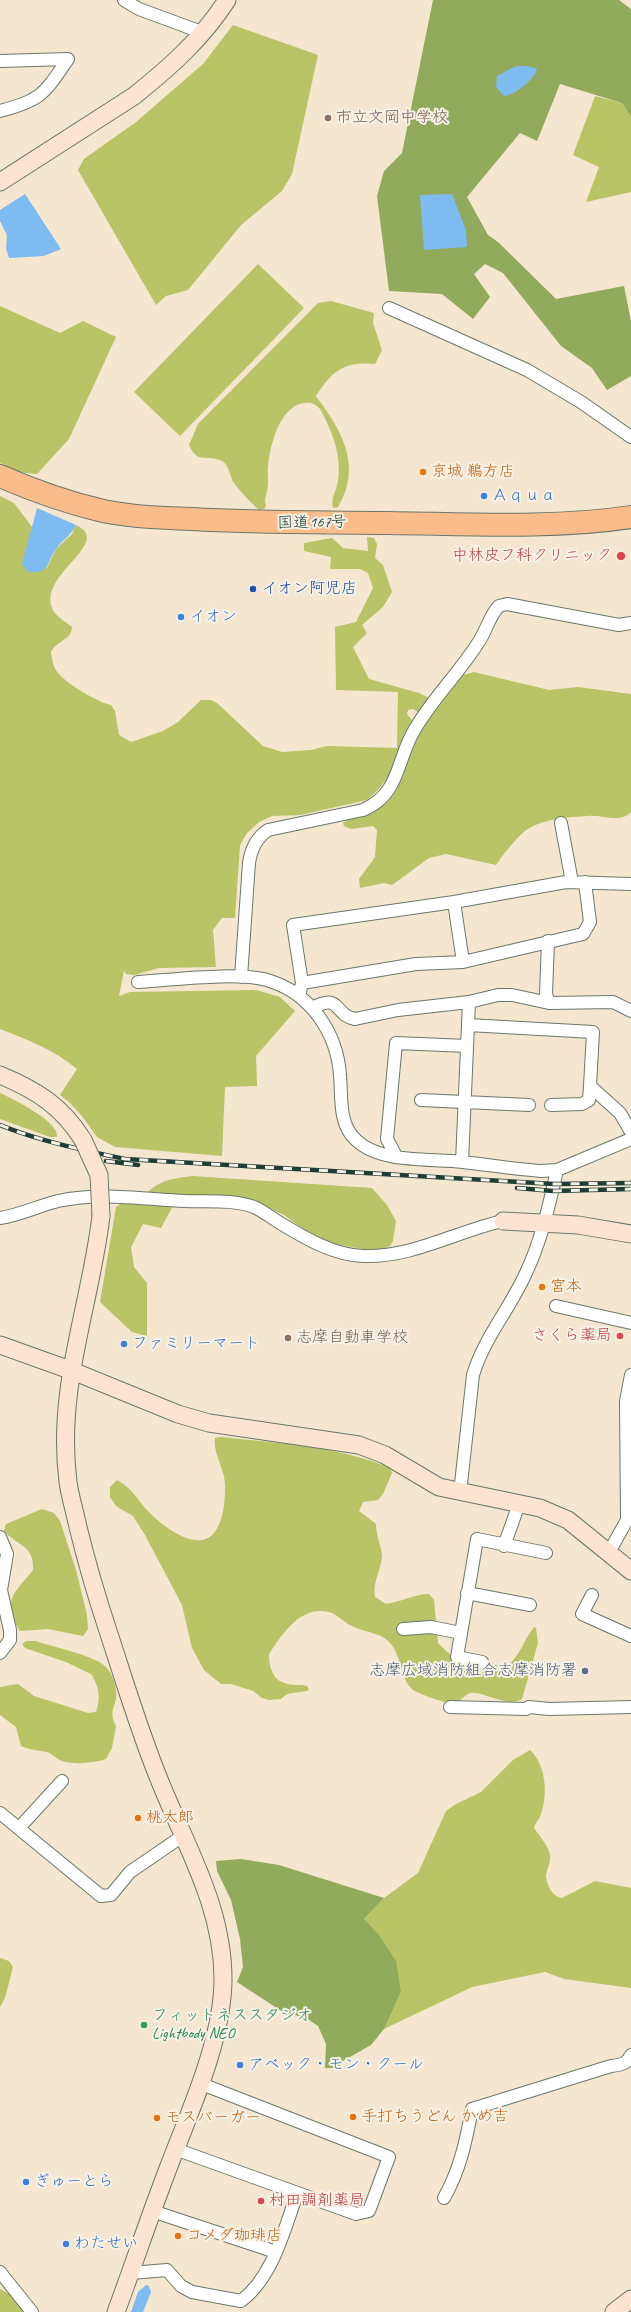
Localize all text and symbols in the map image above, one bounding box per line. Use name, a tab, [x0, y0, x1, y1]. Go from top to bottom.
place label: 市立文岡中学校	[336, 108, 448, 128]
marker: 市立文岡中学校	[323, 113, 333, 123]
place label: 京城 鵜方店	[431, 462, 515, 482]
marker: 京城 鵜方店	[418, 467, 428, 477]
place label: Ａｑｕａ	[492, 486, 556, 506]
marker: Ａｑｕａ	[479, 491, 489, 501]
street label: 国道167号	[277, 513, 347, 533]
place label: 中林皮フ科クリニック	[452, 546, 612, 566]
marker: 中林皮フ科クリニック	[615, 550, 627, 562]
place label: イオン阿児店	[261, 579, 357, 599]
marker: イオン阿児店	[248, 584, 258, 594]
place label: イオン	[189, 607, 237, 627]
marker: イオン	[176, 612, 186, 622]
place label: 宮本	[550, 1277, 582, 1297]
marker: 宮本	[537, 1282, 547, 1292]
place label: さくら薬局	[532, 1326, 612, 1346]
place label: 志摩自動車学校	[296, 1328, 408, 1348]
marker: さくら薬局	[615, 1331, 625, 1341]
marker: 志摩自動車学校	[283, 1333, 293, 1343]
place label: ファミリーマート	[132, 1334, 260, 1354]
marker: ファミリーマート	[119, 1339, 129, 1349]
place label: 志摩広域消防組合志摩消防署	[369, 1661, 577, 1681]
marker: 志摩広域消防組合志摩消防署	[580, 1666, 590, 1676]
place label: 桃太郎	[146, 1808, 194, 1828]
marker: 桃太郎	[133, 1813, 143, 1823]
place label: フィットネススタジオ Lightbody NEO	[152, 2006, 312, 2044]
marker: フィットネススタジオ Lightbody NEO	[139, 2020, 149, 2030]
place label: アベック・モン・クール	[248, 2055, 424, 2075]
marker: アベック・モン・クール	[235, 2060, 245, 2070]
place label: 手打ちうどん かめ吉	[361, 2107, 509, 2127]
place label: モスバーガー	[165, 2108, 261, 2128]
marker: 手打ちうどん かめ吉	[348, 2112, 358, 2122]
marker: モスバーガー	[152, 2113, 162, 2123]
place label: ぎゅーとら	[34, 2172, 114, 2192]
marker: ぎゅーとら	[21, 2177, 31, 2187]
place label: 村田調剤薬局	[269, 2191, 365, 2211]
marker: 村田調剤薬局	[256, 2196, 266, 2206]
place label: コメダ珈琲店	[186, 2226, 282, 2246]
marker: コメダ珈琲店	[173, 2231, 183, 2241]
place label: わたせい	[74, 2234, 138, 2254]
marker: わたせい	[61, 2239, 71, 2249]

